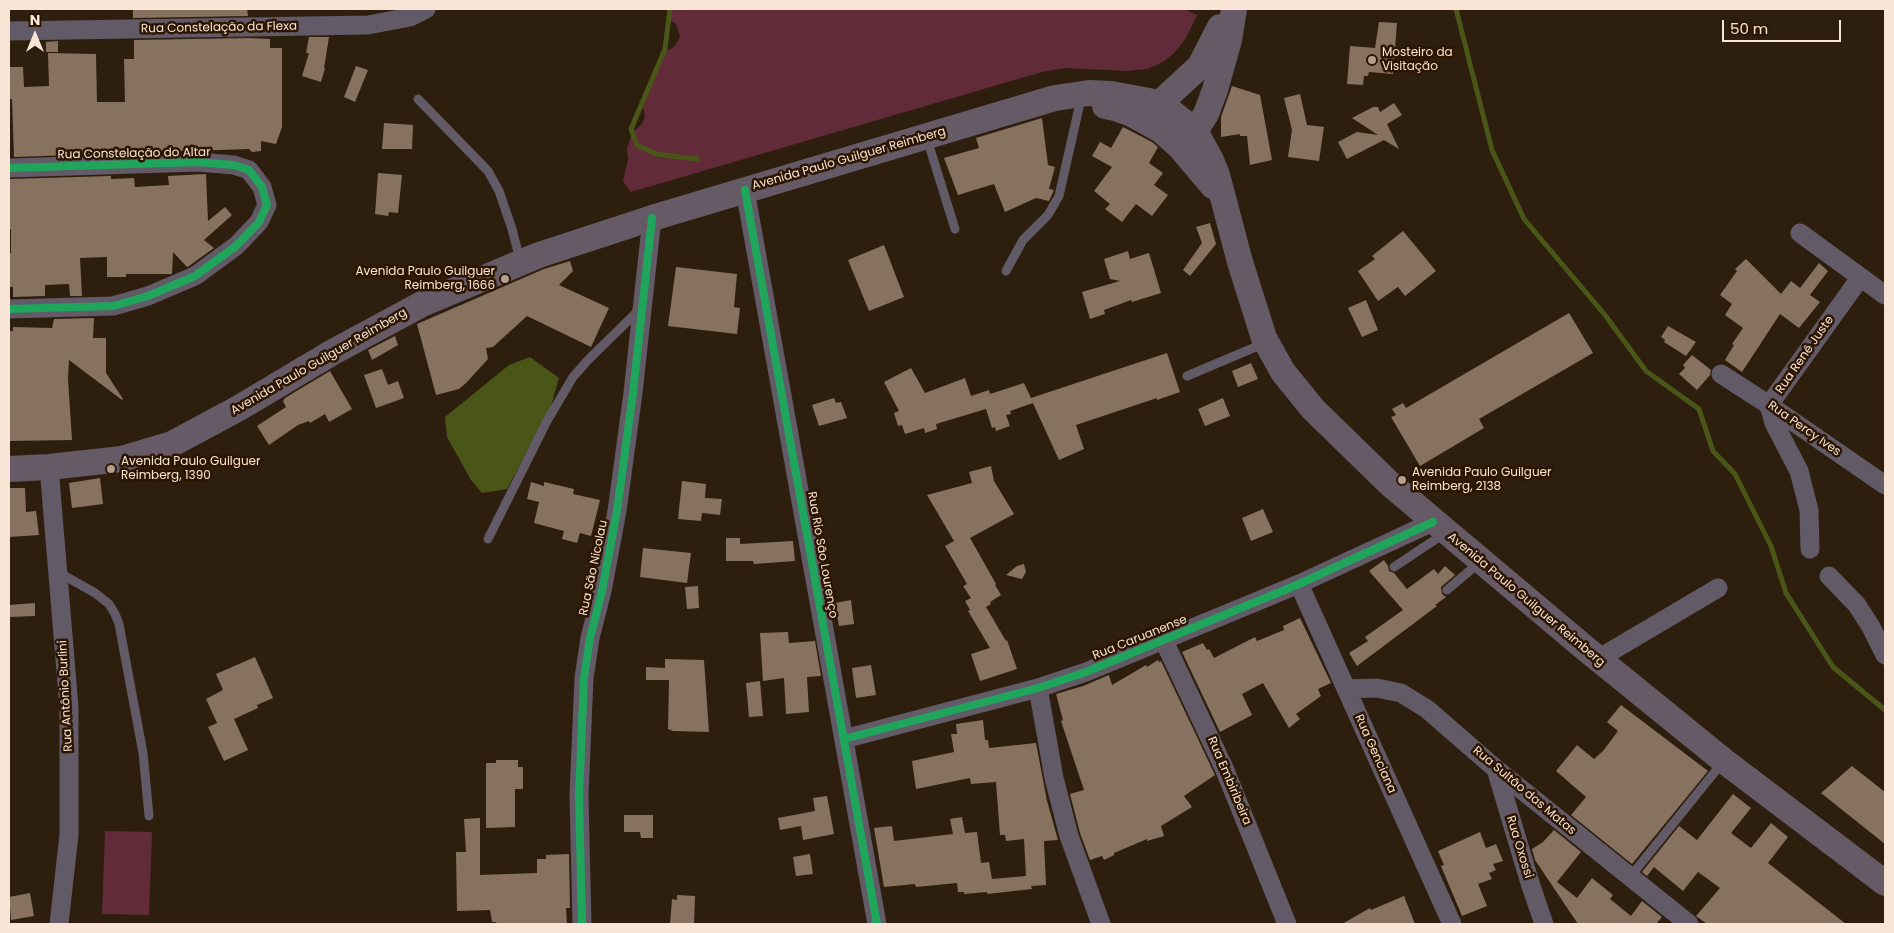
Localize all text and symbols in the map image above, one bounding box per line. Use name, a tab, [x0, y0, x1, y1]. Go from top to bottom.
north arrow	[10, 10, 60, 60]
text: N	[30, 10, 40, 30]
scale bar	[1724, 10, 1843, 42]
text: 50 m	[1730, 18, 1768, 39]
street label: Rua Constelação da Flexa	[141, 19, 297, 37]
place label: Mosteiro da Visitação	[1382, 46, 1453, 74]
marker: Mosteiro da Visitação	[1366, 54, 1378, 66]
street label: Avenida Paulo Guilguer Reimberg	[750, 124, 948, 194]
street label: Rua Constelação do Altar	[57, 145, 211, 163]
place label: Avenida Paulo Guilguer Reimberg, 1666	[355, 265, 495, 293]
marker: Avenida Paulo Guilguer Reimberg, 1666	[499, 273, 511, 285]
street label: Avenida Paulo Guilguer Reimberg	[228, 306, 410, 418]
street label: Rua Renê Juste	[1773, 313, 1837, 397]
street label: Rua Percy Ives	[1765, 398, 1843, 460]
place label: Avenida Paulo Guilguer Reimberg, 1390	[121, 455, 261, 483]
marker: Avenida Paulo Guilguer Reimberg, 1390	[105, 463, 117, 475]
place label: Avenida Paulo Guilguer Reimberg, 2138	[1412, 466, 1552, 494]
marker: Avenida Paulo Guilguer Reimberg, 2138	[1396, 474, 1408, 486]
street label: Rua Rio São Lourenço	[804, 490, 840, 620]
street label: Rua São Nicolau	[577, 519, 611, 617]
street label: Avenida Paulo Guilguer Reimberg	[1444, 530, 1608, 670]
street label: Rua Caruanense	[1091, 613, 1189, 663]
street label: Rua Antônio Burlini	[56, 640, 76, 752]
street label: Rua Genciana	[1351, 712, 1399, 796]
street label: Rua Embiribeira	[1204, 735, 1254, 827]
street label: Rua Sultão das Matas	[1469, 744, 1579, 838]
street label: Rua Oxossi	[1503, 814, 1535, 880]

